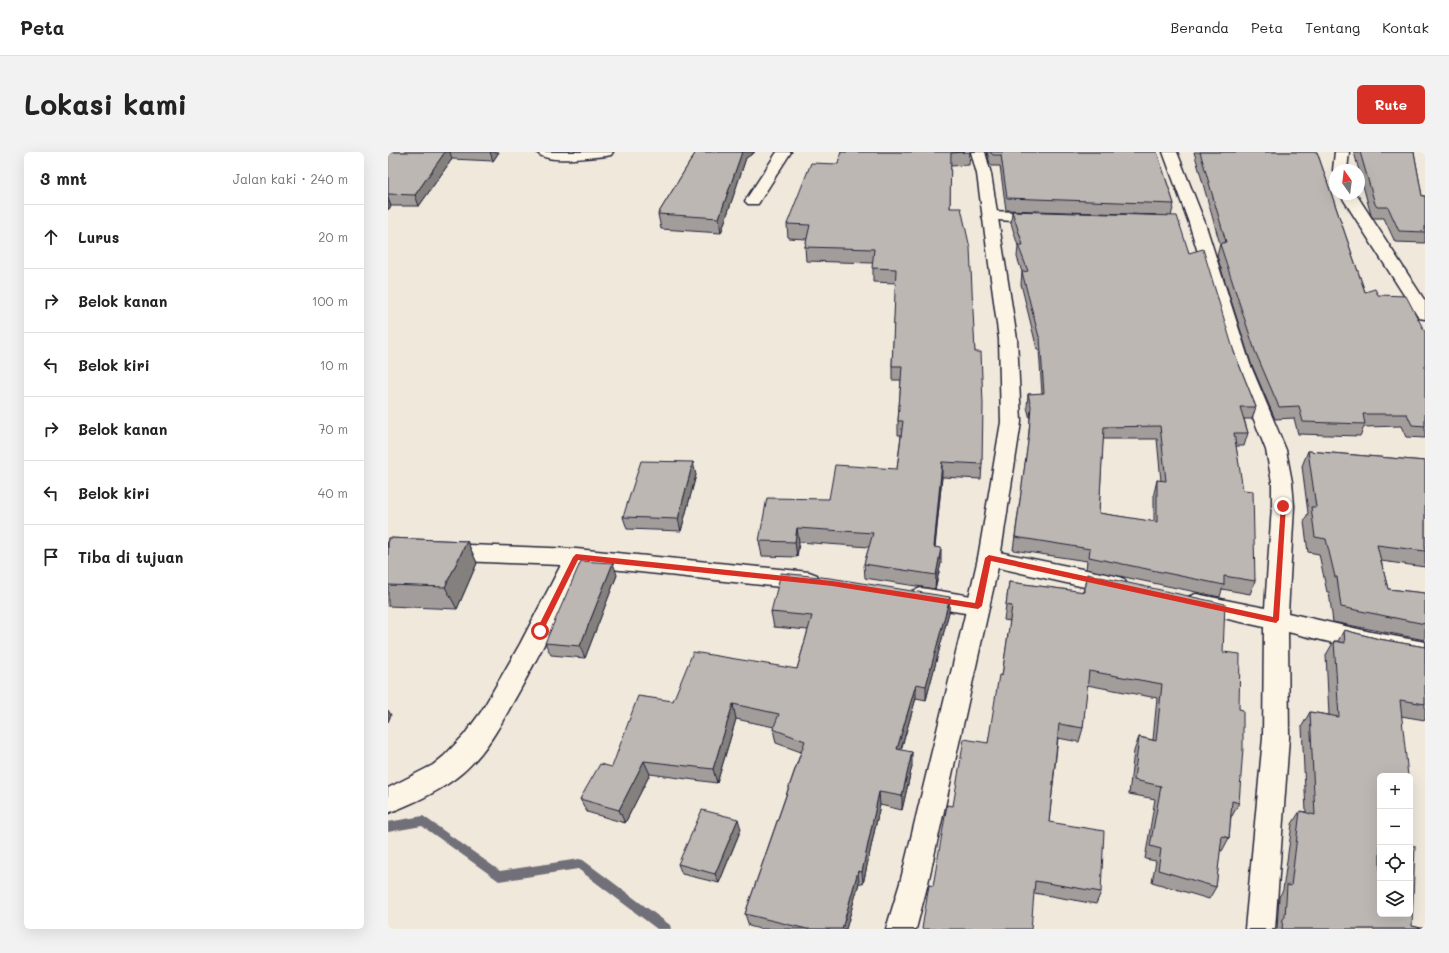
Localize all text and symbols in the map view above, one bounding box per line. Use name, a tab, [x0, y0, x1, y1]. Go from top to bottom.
text: Peta	[20, 15, 64, 40]
text: Beranda	[1171, 18, 1229, 37]
text: Peta	[1251, 18, 1283, 37]
text: Tentang	[1305, 18, 1360, 37]
text: Kontak	[1382, 18, 1429, 37]
button: Rute	[1357, 85, 1425, 124]
text: Lokasi kami	[24, 86, 187, 122]
north arrow	[1329, 164, 1365, 200]
text: 3 mnt	[40, 167, 87, 189]
text: Jalan kaki · 240 m	[233, 170, 348, 187]
icon: ahead	[40, 226, 62, 248]
text: Lurus	[78, 227, 119, 247]
text: 20 m	[318, 228, 348, 245]
icon: right	[40, 290, 62, 312]
text: Belok kanan	[78, 291, 167, 311]
text: 100 m	[312, 292, 348, 309]
icon: left	[40, 354, 62, 376]
text: Belok kiri	[78, 355, 150, 375]
text: 10 m	[320, 356, 348, 373]
icon: right	[40, 418, 62, 440]
text: Belok kanan	[78, 419, 167, 439]
text: 70 m	[318, 420, 348, 437]
icon: left	[40, 482, 62, 504]
text: Belok kiri	[78, 483, 150, 503]
text: 40 m	[318, 484, 348, 501]
route end	[1274, 497, 1292, 515]
icon: arrive	[40, 546, 62, 568]
text: Tiba di tujuan	[78, 547, 183, 567]
route start	[531, 622, 549, 640]
map controls	[1377, 773, 1413, 917]
button: +	[1377, 773, 1413, 809]
button: −	[1377, 809, 1413, 845]
button: locate	[1377, 845, 1413, 881]
button: layers	[1377, 881, 1413, 917]

